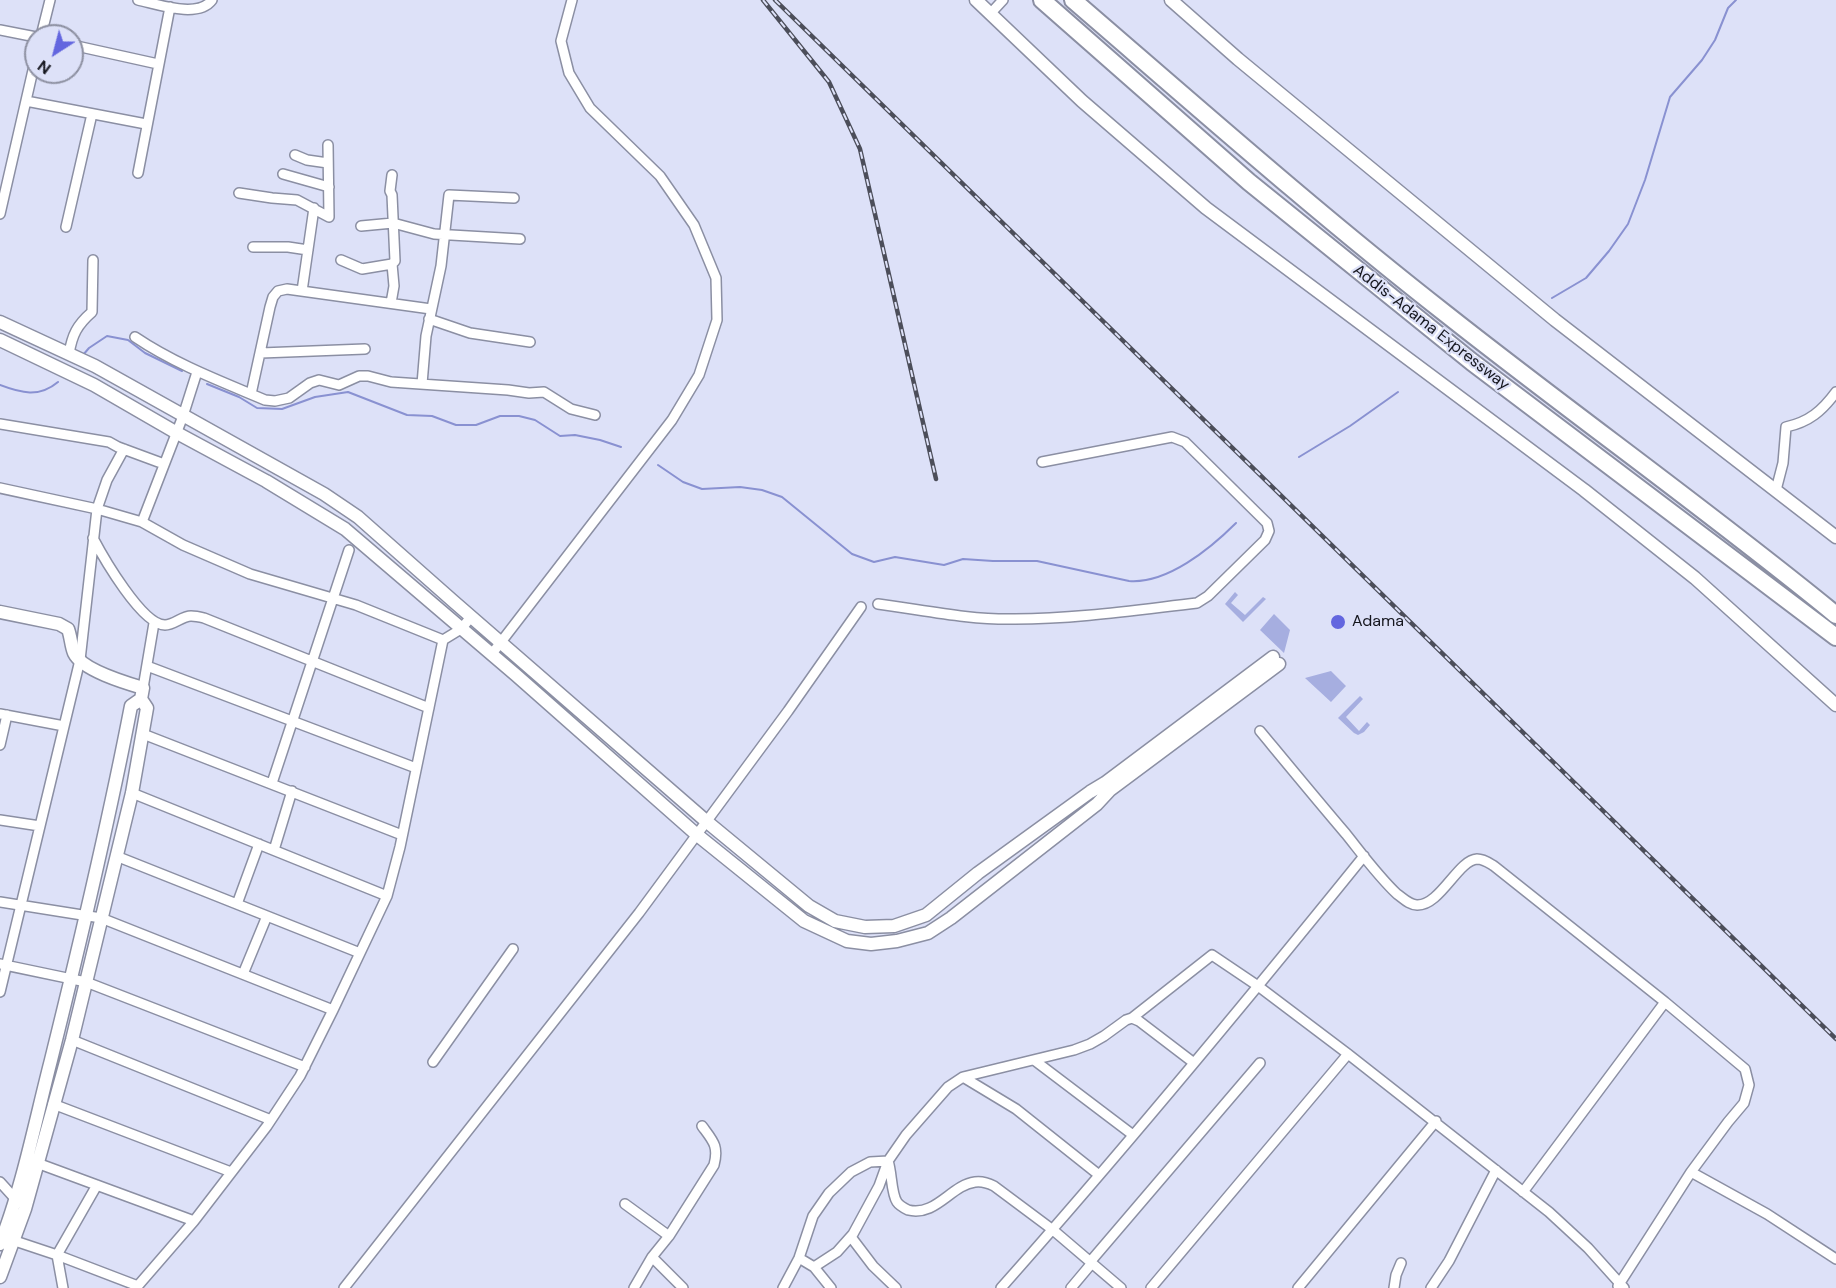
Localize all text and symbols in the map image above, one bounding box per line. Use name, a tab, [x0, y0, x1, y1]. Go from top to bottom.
north arrow	[24, 24, 84, 84]
text: N	[33, 55, 55, 79]
street label: Addis-Adama Expressway	[1349, 261, 1513, 395]
place label: Adama	[1352, 612, 1404, 632]
marker: Adama	[1329, 613, 1347, 631]

